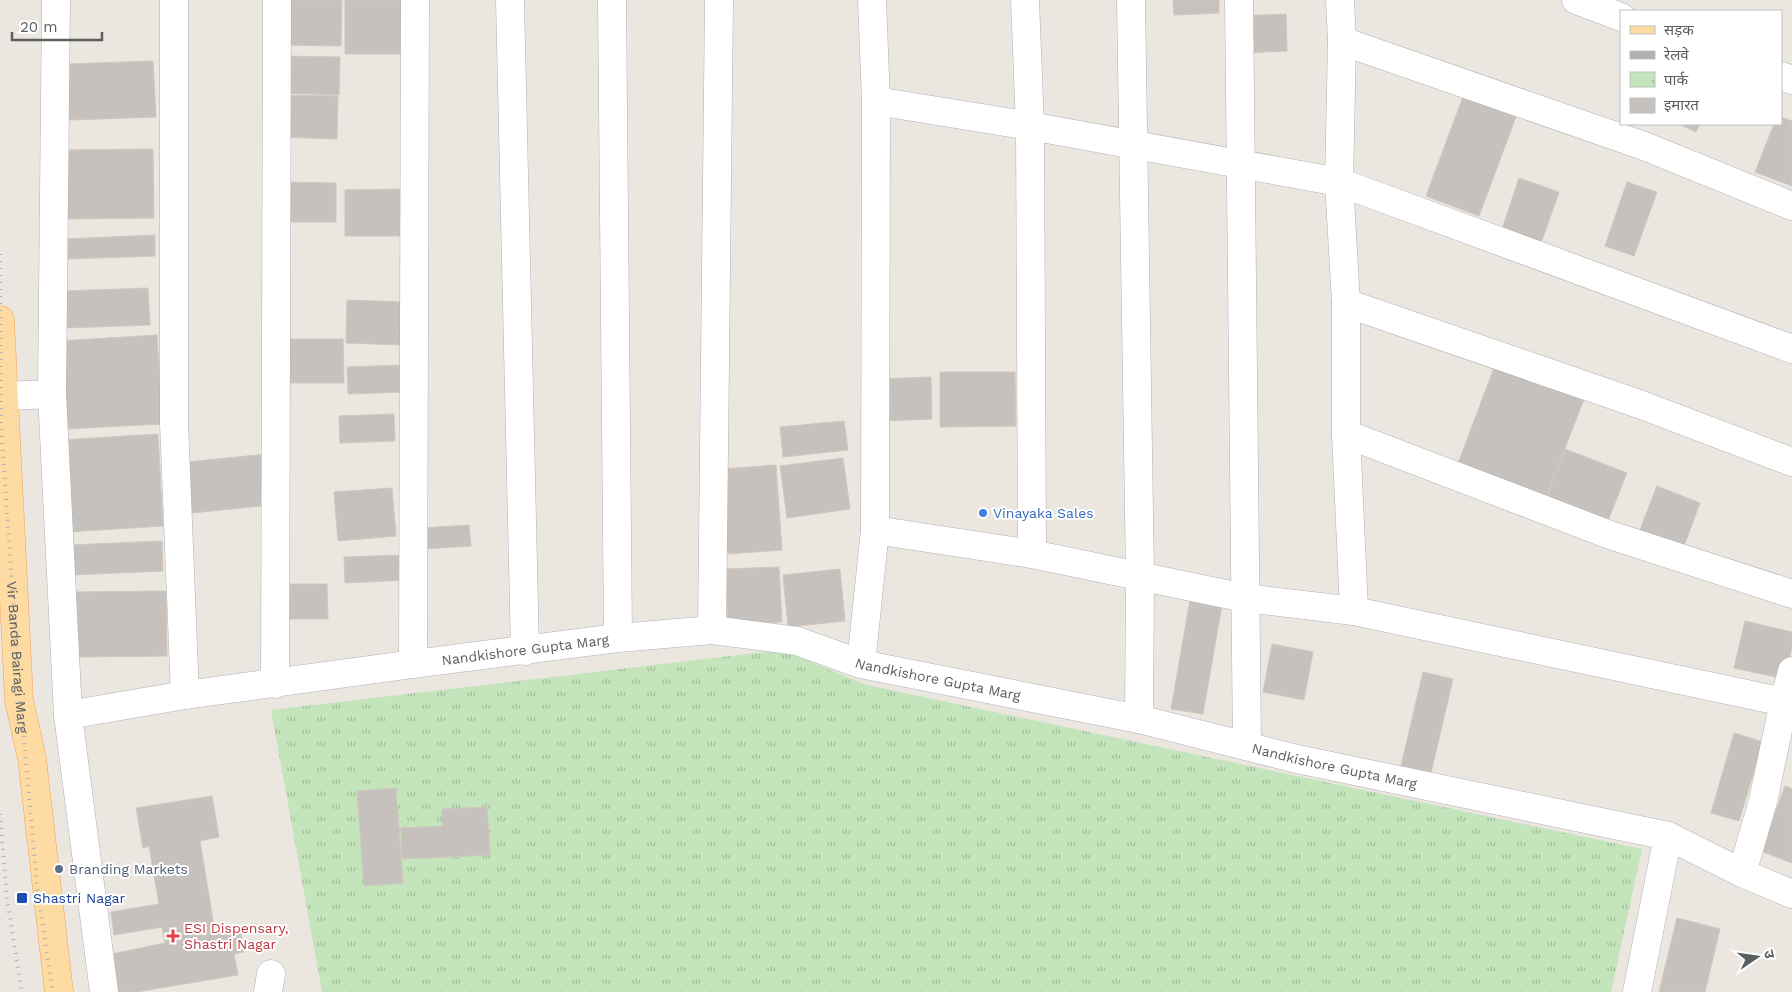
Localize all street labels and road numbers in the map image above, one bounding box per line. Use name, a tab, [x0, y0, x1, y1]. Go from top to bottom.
street label: Vir Banda Bairagi Marg	[4, 581, 31, 735]
street label: Nandkishore Gupta Marg	[441, 631, 610, 668]
street label: Nandkishore Gupta Marg	[853, 655, 1023, 704]
street label: Nandkishore Gupta Marg	[1250, 740, 1419, 792]

